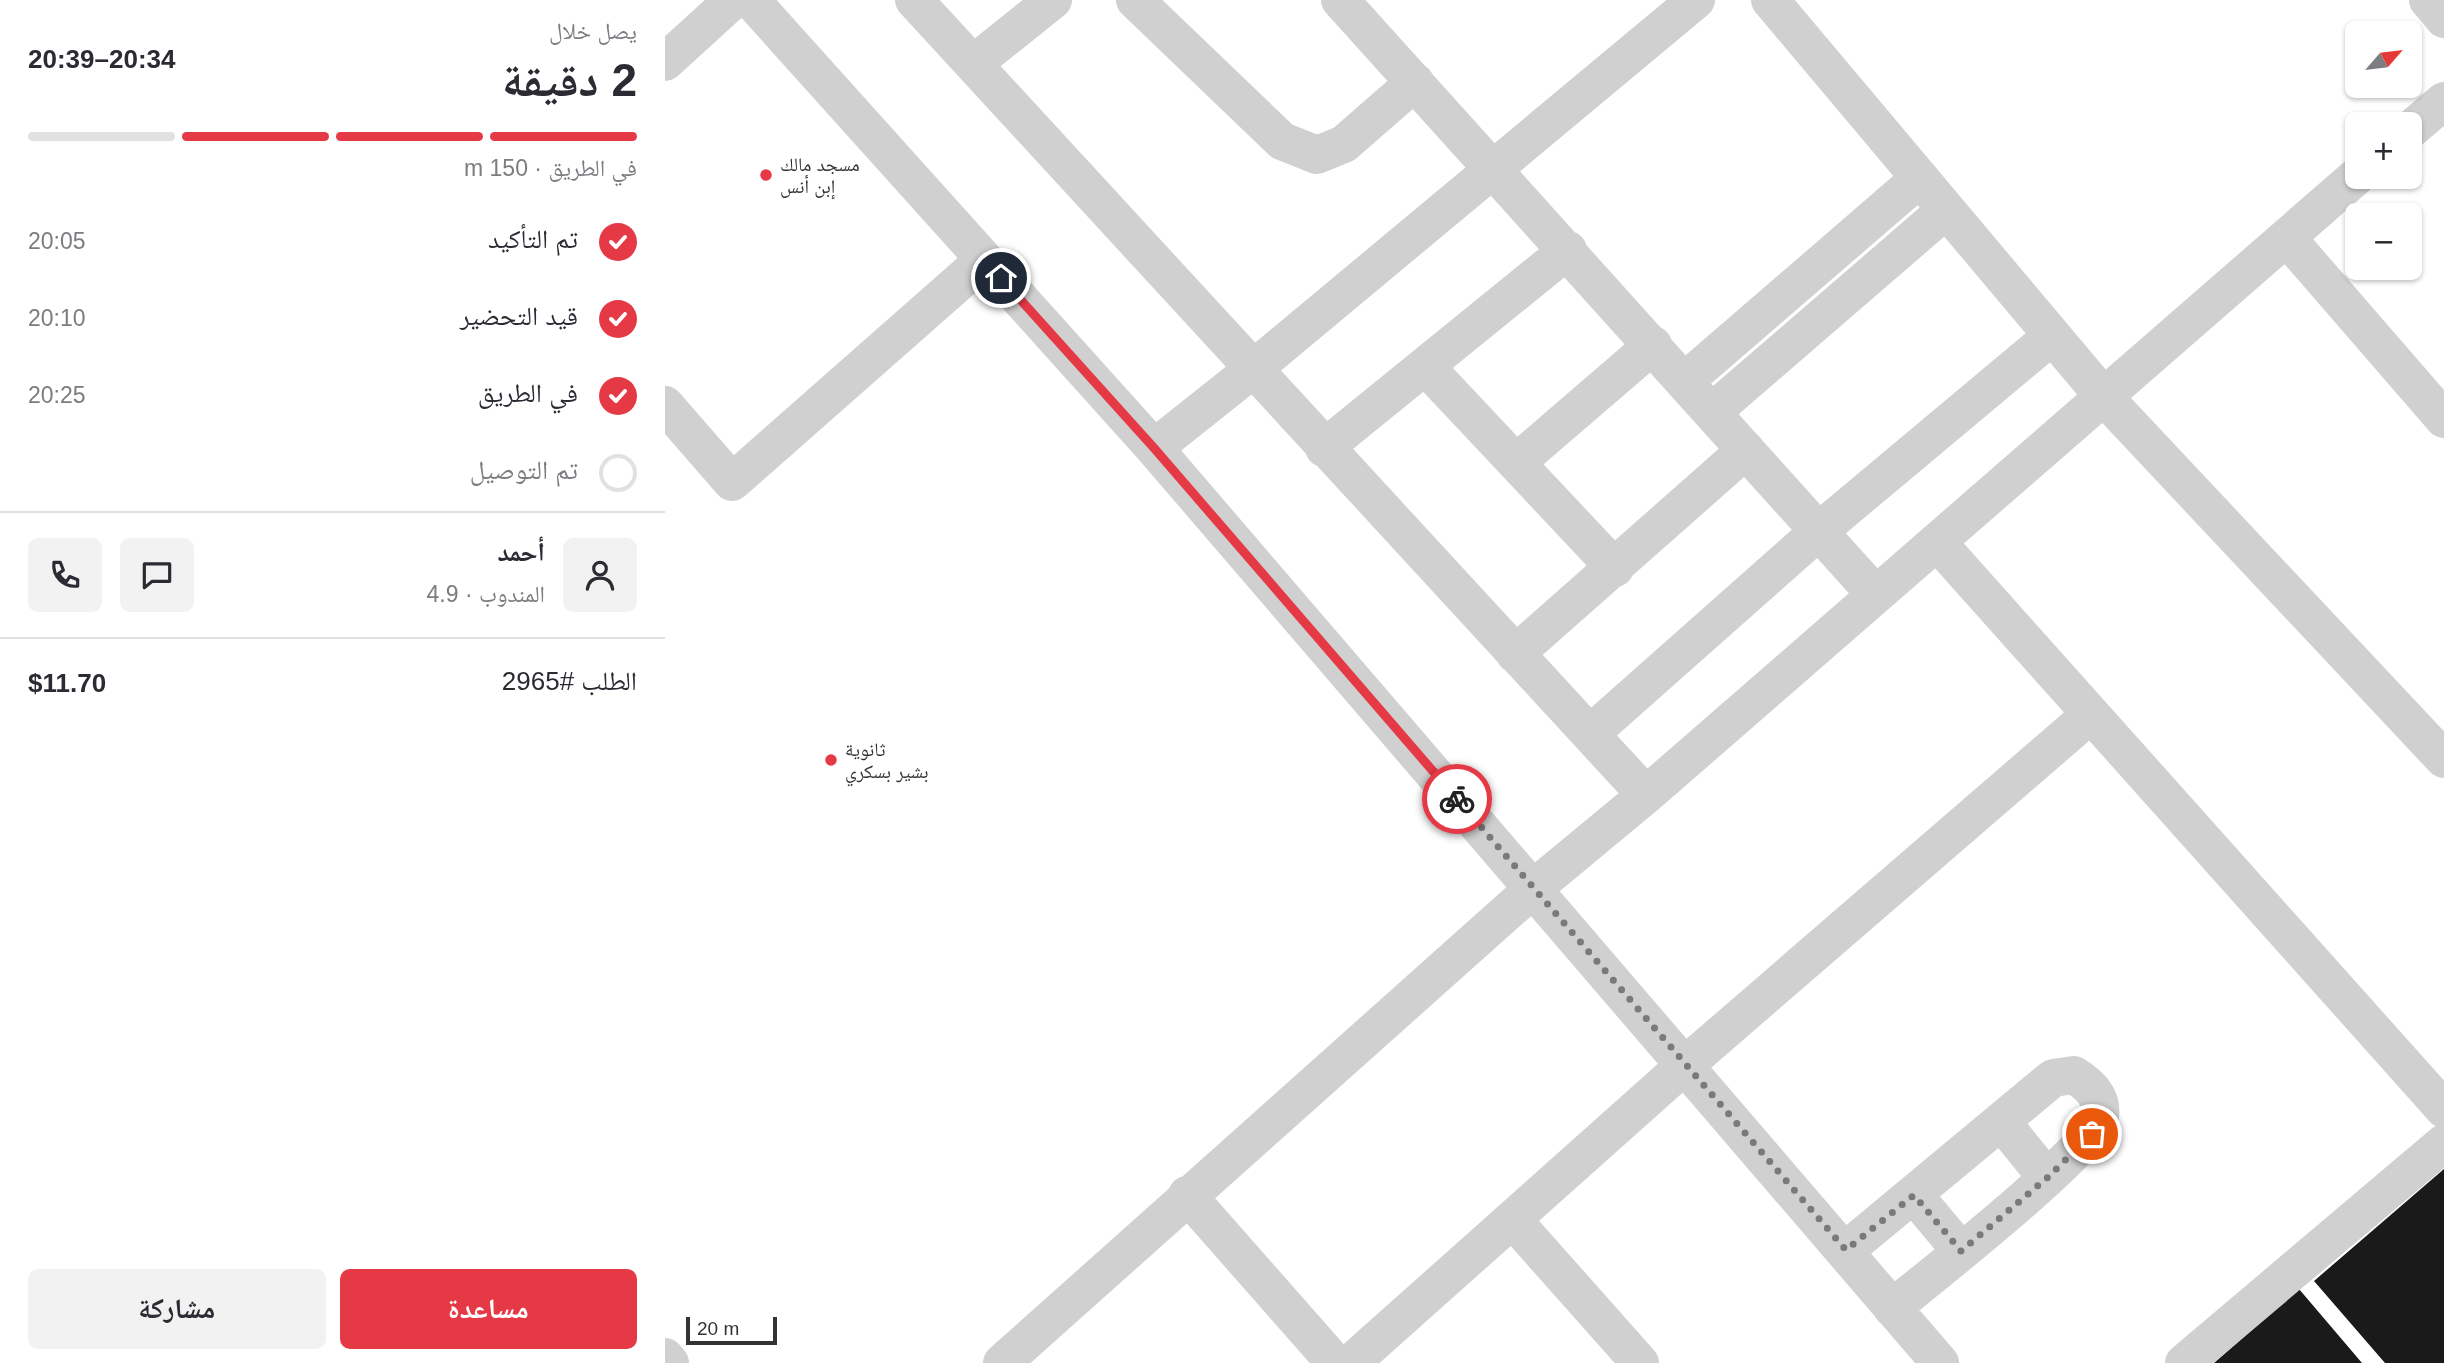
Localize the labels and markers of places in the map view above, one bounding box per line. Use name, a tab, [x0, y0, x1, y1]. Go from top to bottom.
place label: مسجد مالك إبن أنس	[780, 154, 860, 200]
marker: مسجد مالك إبن أنس	[758, 167, 774, 183]
pin	[971, 248, 1031, 308]
place label: ثانوية بشير بسكري	[845, 739, 929, 787]
marker: ثانوية بشير بسكري	[823, 752, 839, 768]
pin	[2062, 1104, 2122, 1164]

